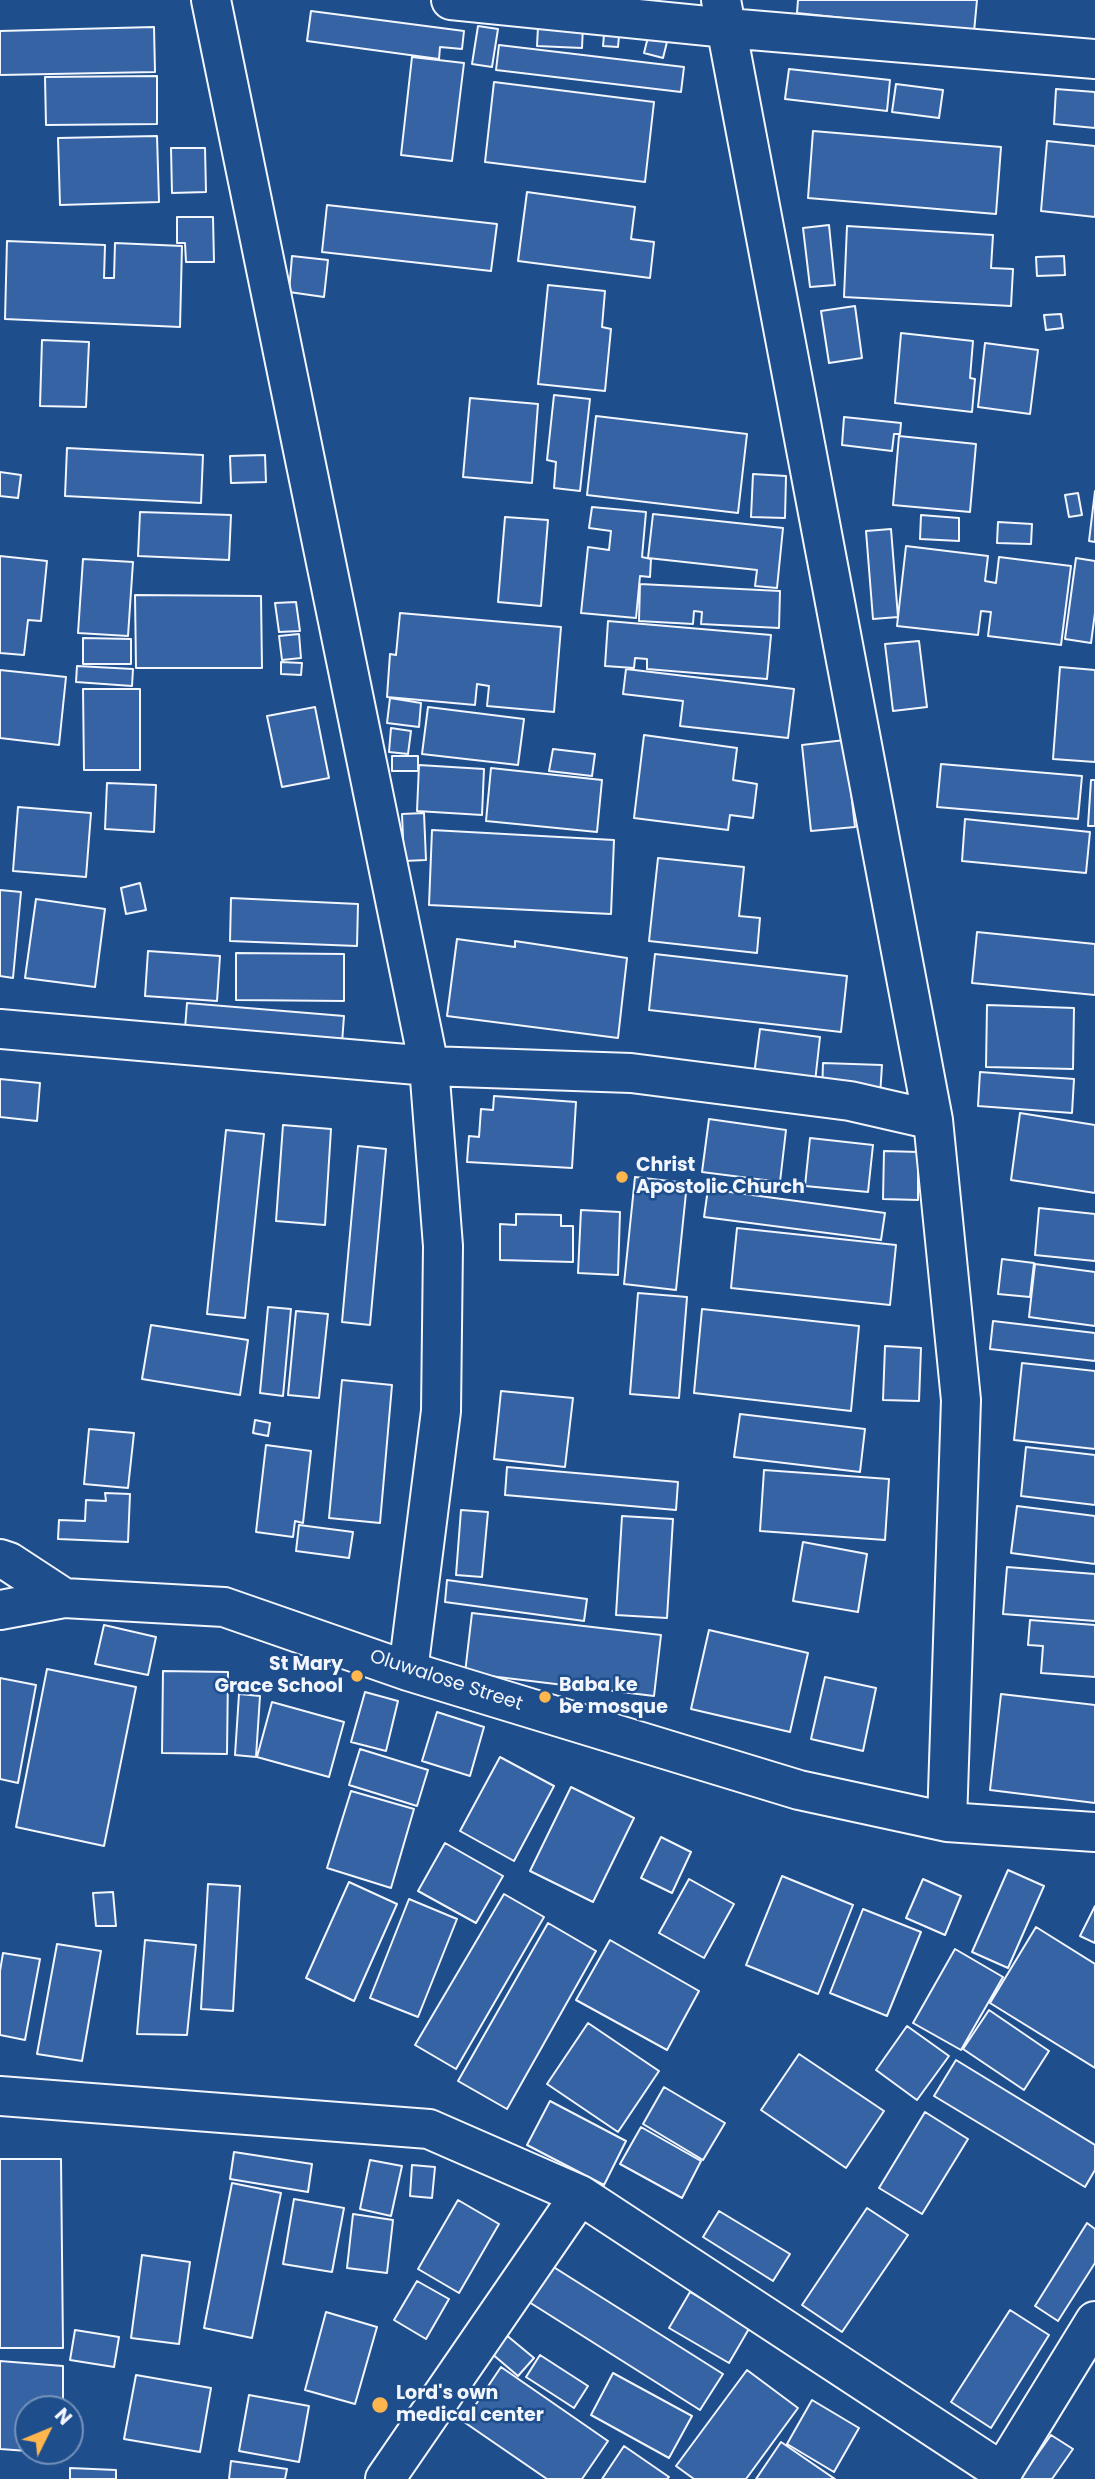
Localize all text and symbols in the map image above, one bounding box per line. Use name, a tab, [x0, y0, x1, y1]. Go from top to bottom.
place label: Christ Apostolic Church	[636, 1155, 805, 1199]
marker: Christ Apostolic Church	[614, 1169, 630, 1185]
street label: Oluwalose Street	[367, 1646, 525, 1716]
place label: St Mary Grace School	[214, 1654, 343, 1698]
marker: St Mary Grace School	[349, 1668, 365, 1684]
place label: Baba ke be mosque	[559, 1675, 668, 1719]
marker: Baba ke be mosque	[537, 1689, 553, 1705]
place label: Lord's own medical center	[396, 2383, 544, 2427]
north arrow	[14, 2395, 84, 2465]
marker: Lord's own medical center	[370, 2395, 390, 2415]
text: N	[49, 2402, 78, 2431]

